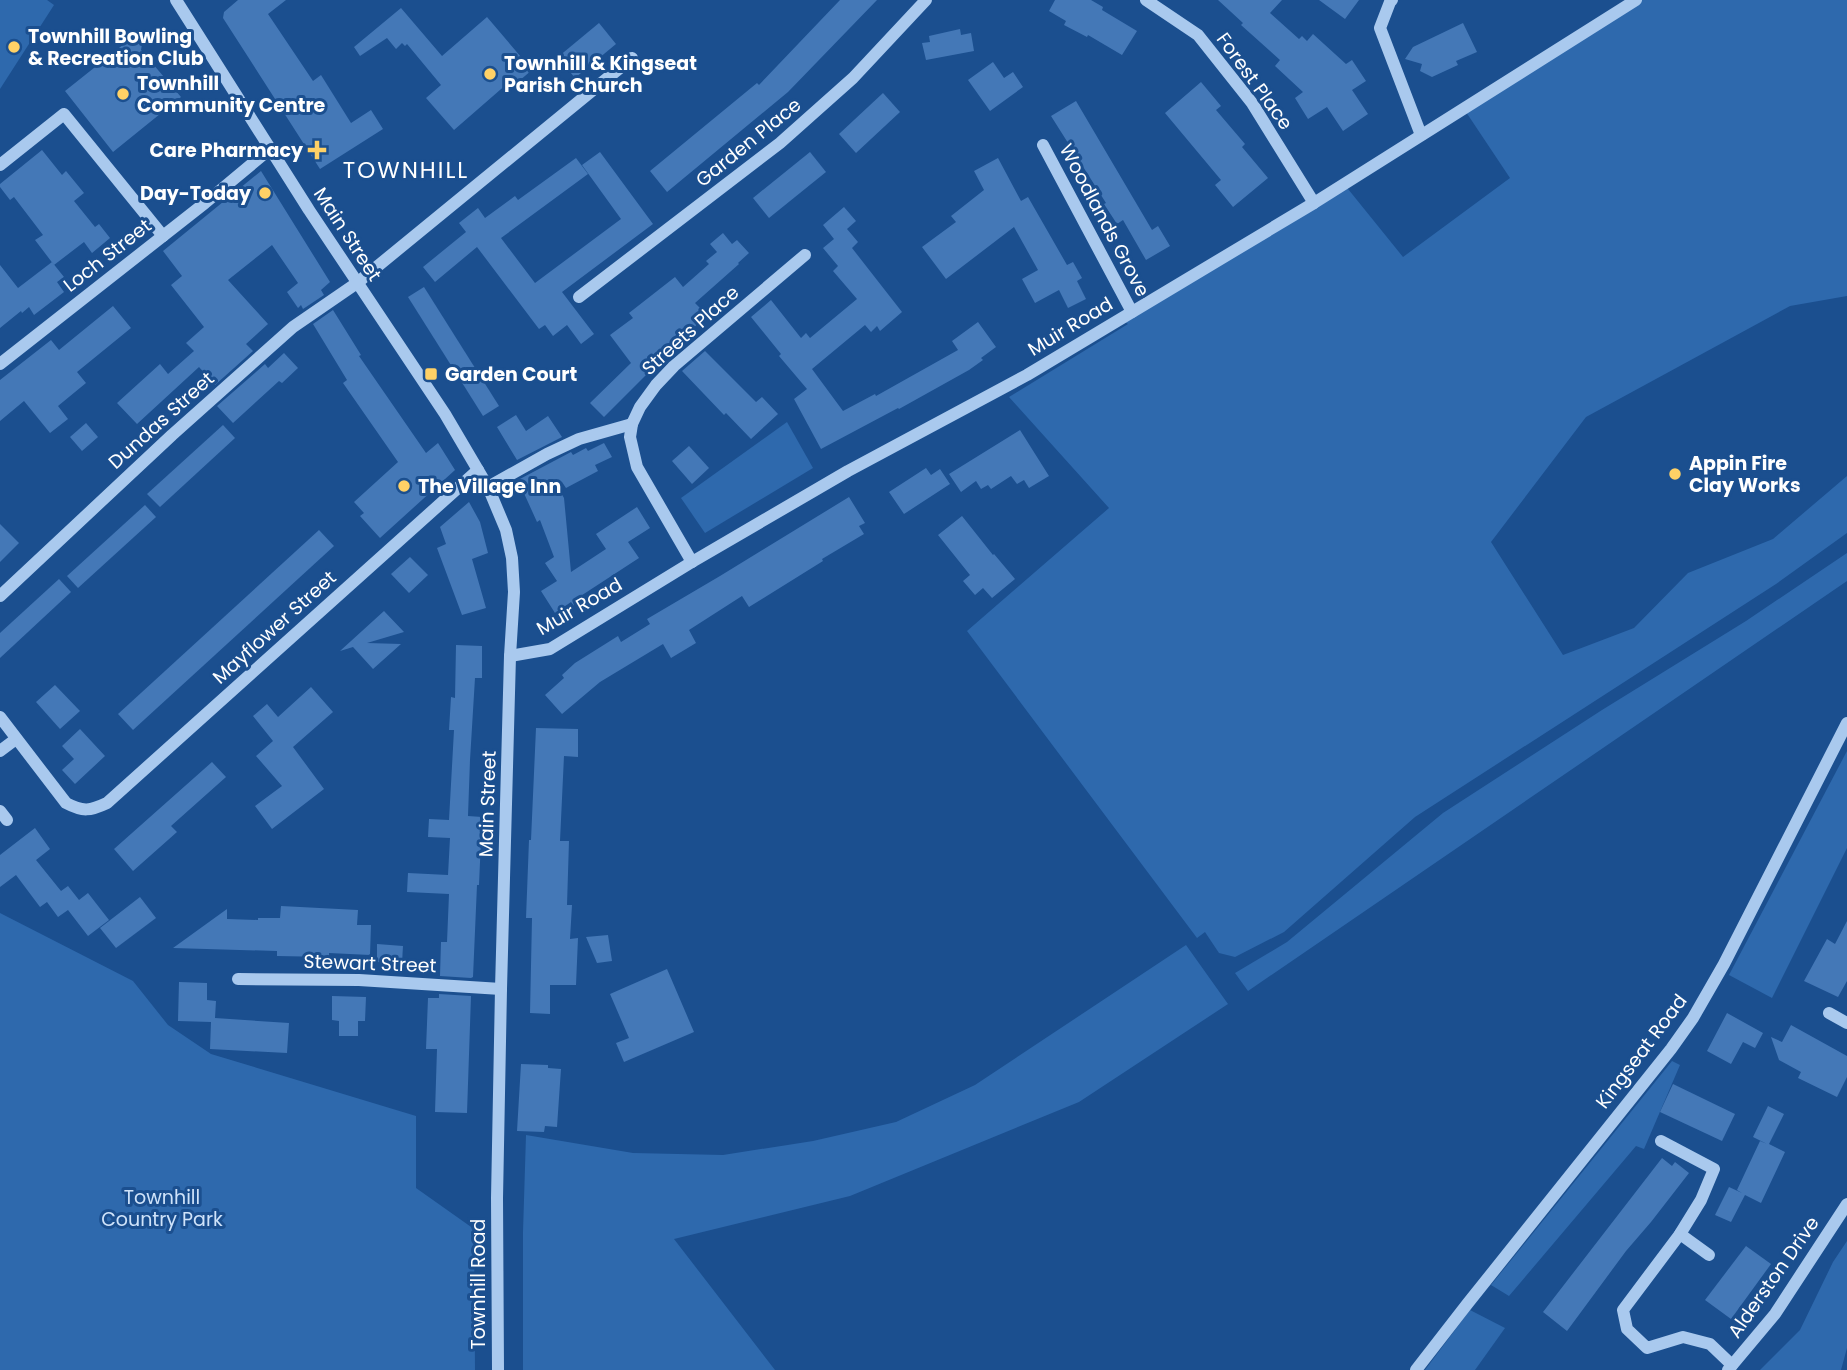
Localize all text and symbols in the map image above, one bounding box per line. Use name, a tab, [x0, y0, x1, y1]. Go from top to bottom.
place label: Townhill Bowling & Recreation Club	[28, 23, 204, 72]
street label: Forest Place	[1210, 27, 1299, 135]
marker: Townhill Bowling & Recreation Club	[6, 39, 22, 55]
place label: Townhill & Kingseat Parish Church	[504, 50, 697, 99]
marker: Townhill & Kingseat Parish Church	[482, 66, 498, 82]
place label: Townhill Community Centre	[137, 70, 326, 119]
marker: Townhill Community Centre	[115, 86, 131, 102]
street label: Garden Place	[690, 91, 807, 193]
place label: Care Pharmacy	[150, 137, 304, 164]
street label: Woodlands Grove	[1053, 139, 1156, 301]
marker: Care Pharmacy	[309, 142, 325, 158]
district label: TOWNHILL	[343, 154, 469, 186]
place label: Day-Today	[140, 180, 252, 207]
street label: Main Street	[307, 182, 388, 286]
marker: Day-Today	[257, 185, 273, 201]
street label: Loch Street	[58, 212, 157, 298]
street label: Streets Place	[636, 279, 745, 381]
street label: Muir Road	[1023, 290, 1118, 362]
place label: Garden Court	[445, 361, 577, 388]
street label: Dundas Street	[102, 365, 220, 475]
marker: Garden Court	[423, 366, 439, 382]
place label: Appin Fire Clay Works	[1689, 450, 1801, 499]
marker: Appin Fire Clay Works	[1667, 466, 1683, 482]
place label: The Village Inn	[418, 473, 561, 500]
marker: The Village Inn	[396, 478, 412, 494]
street label: Mayflower Street	[207, 564, 342, 690]
street label: Muir Road	[531, 571, 627, 642]
street label: Main Street	[472, 750, 503, 858]
street label: Stewart Street	[303, 948, 437, 979]
street label: Kingseat Road	[1589, 988, 1693, 1114]
park label: Townhill Country Park	[101, 1184, 223, 1233]
street label: Alderston Drive	[1721, 1211, 1825, 1344]
street label: Townhill Road	[465, 1219, 492, 1349]

